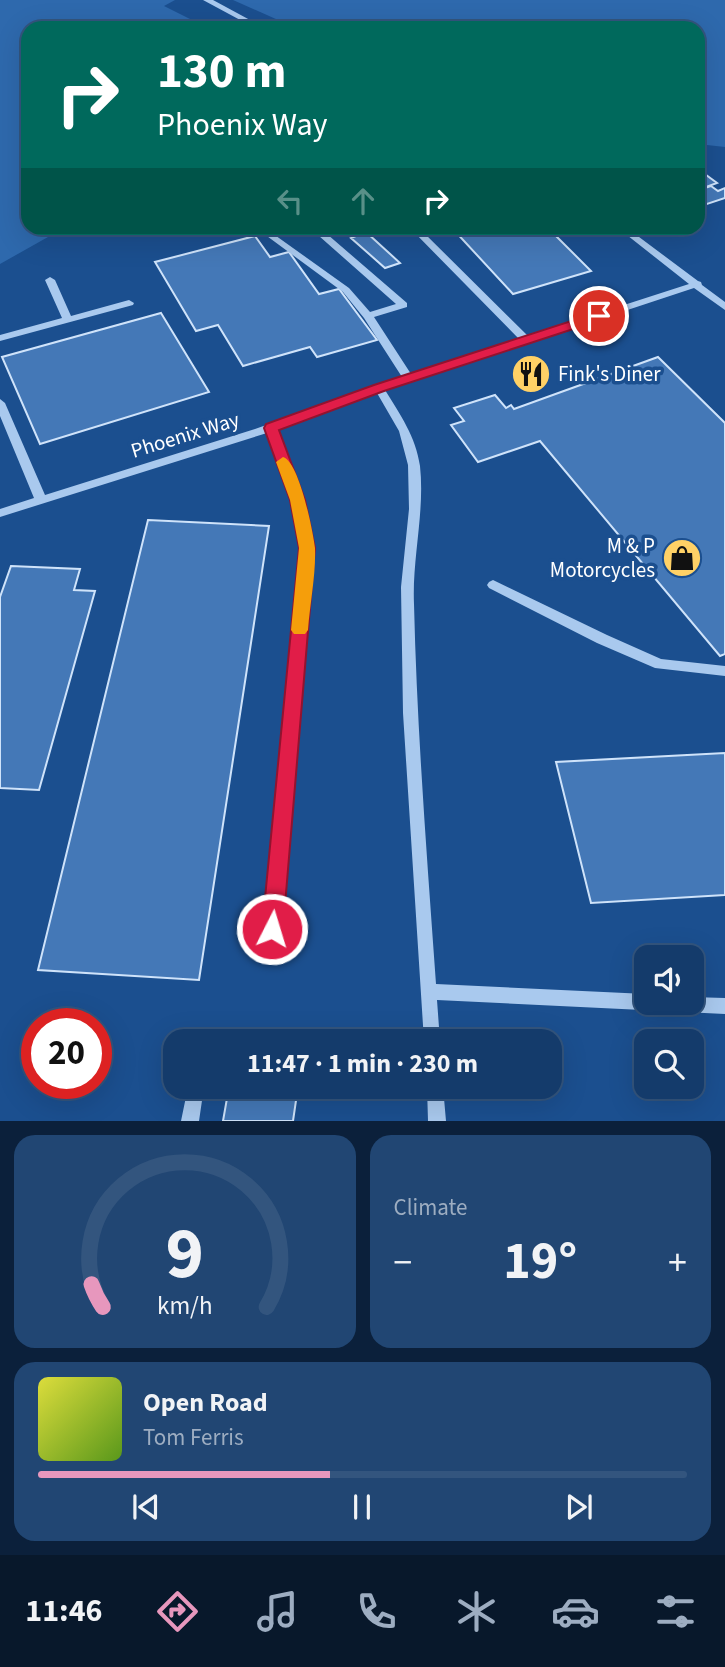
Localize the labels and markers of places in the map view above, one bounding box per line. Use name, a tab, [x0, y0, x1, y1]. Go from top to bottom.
pin	[569, 286, 629, 346]
restaurant icon: Fink's Diner	[510, 353, 552, 395]
place label: Fink's Diner	[558, 359, 661, 389]
place label: M & P Motorcycles	[550, 531, 655, 585]
shop icon: M & P Motorcycles	[661, 537, 703, 579]

